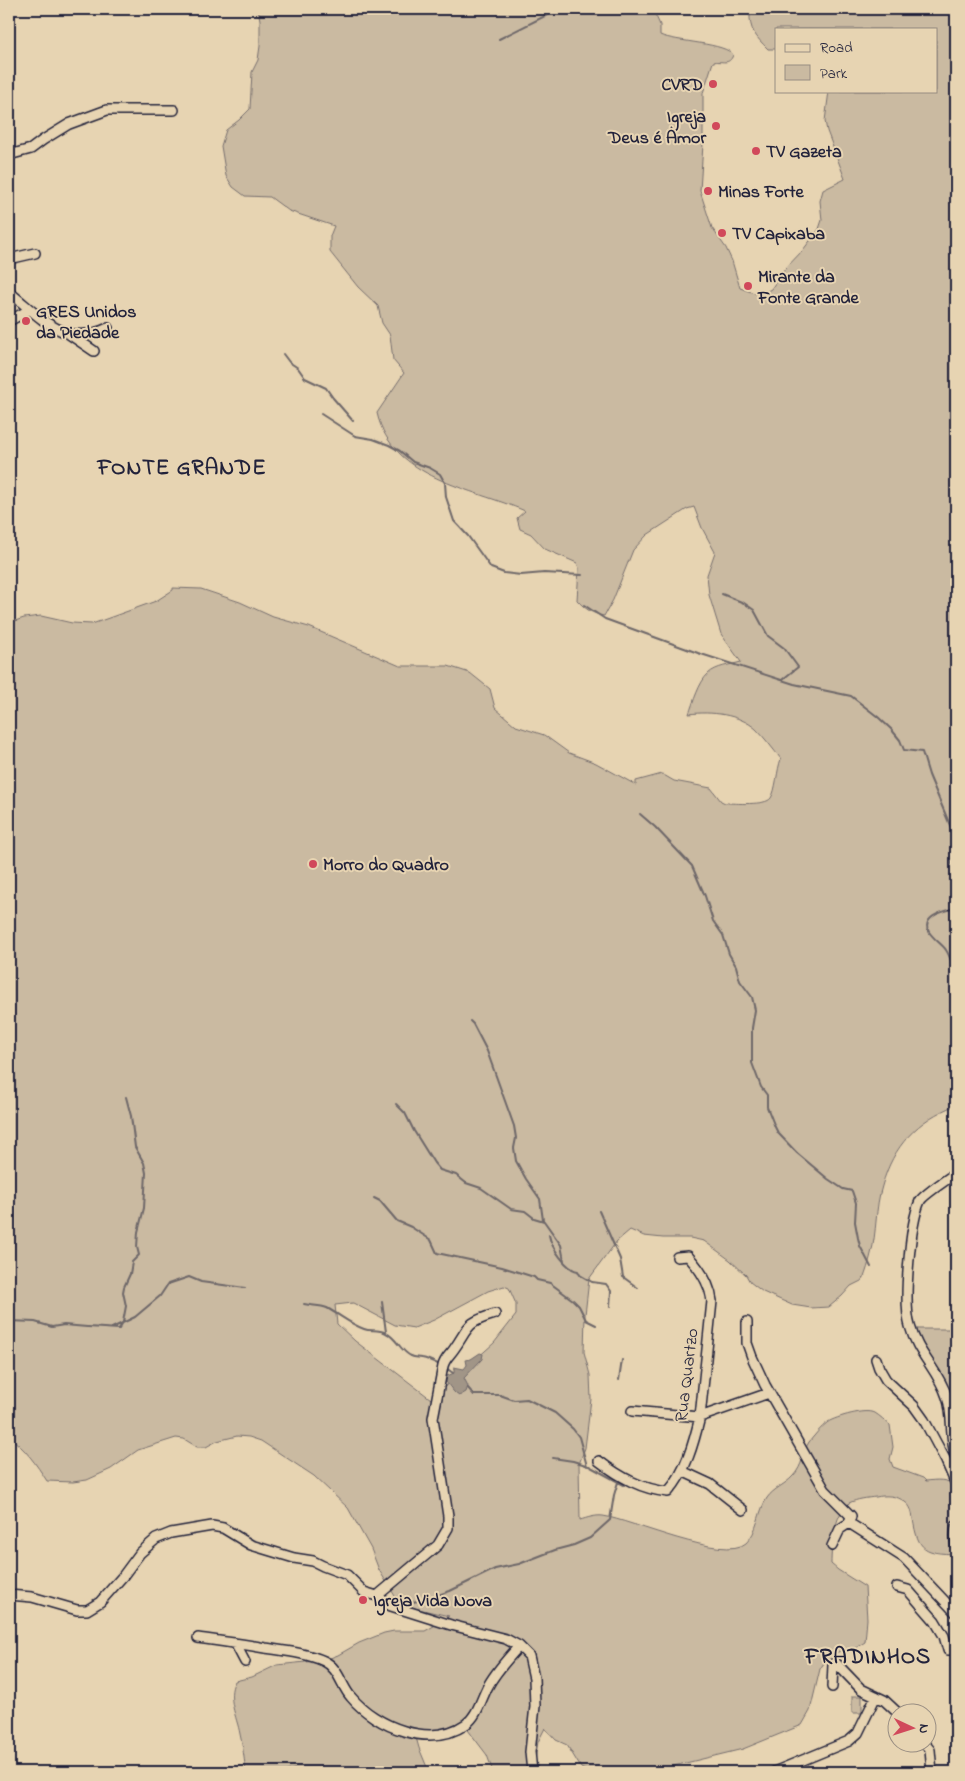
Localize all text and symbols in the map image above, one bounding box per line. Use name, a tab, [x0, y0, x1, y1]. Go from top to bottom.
legend	[775, 28, 938, 92]
text: Road	[820, 37, 853, 59]
text: Park	[820, 63, 848, 85]
place label: CVRD	[661, 73, 703, 99]
marker: CVRD	[707, 78, 719, 90]
place label: Igreja Deus é Amor	[607, 105, 706, 152]
marker: Igreja Deus é Amor	[710, 120, 722, 132]
place label: TV Gazeta	[766, 140, 842, 166]
marker: TV Gazeta	[750, 145, 762, 157]
place label: Minas Forte	[718, 180, 804, 206]
marker: Minas Forte	[702, 185, 714, 197]
place label: TV Capixaba	[732, 222, 825, 248]
marker: TV Capixaba	[716, 227, 728, 239]
place label: Mirante da Fonte Grande	[757, 265, 859, 312]
marker: Mirante da Fonte Grande	[742, 280, 754, 292]
place label: GRES Unidos da Piedade	[36, 300, 136, 347]
marker: GRES Unidos da Piedade	[20, 315, 32, 327]
district label: FONTE GRANDE	[96, 453, 267, 485]
place label: Morro do Quadro	[323, 853, 449, 879]
marker: Morro do Quadro	[307, 858, 319, 870]
street label: Rua Quartzo	[669, 1327, 707, 1424]
place label: Igreja Vida Nova	[373, 1589, 492, 1616]
marker: Igreja Vida Nova	[357, 1594, 369, 1606]
district label: FRADINHOS	[804, 1642, 931, 1674]
north arrow	[888, 1704, 938, 1754]
text: N	[913, 1723, 934, 1734]

